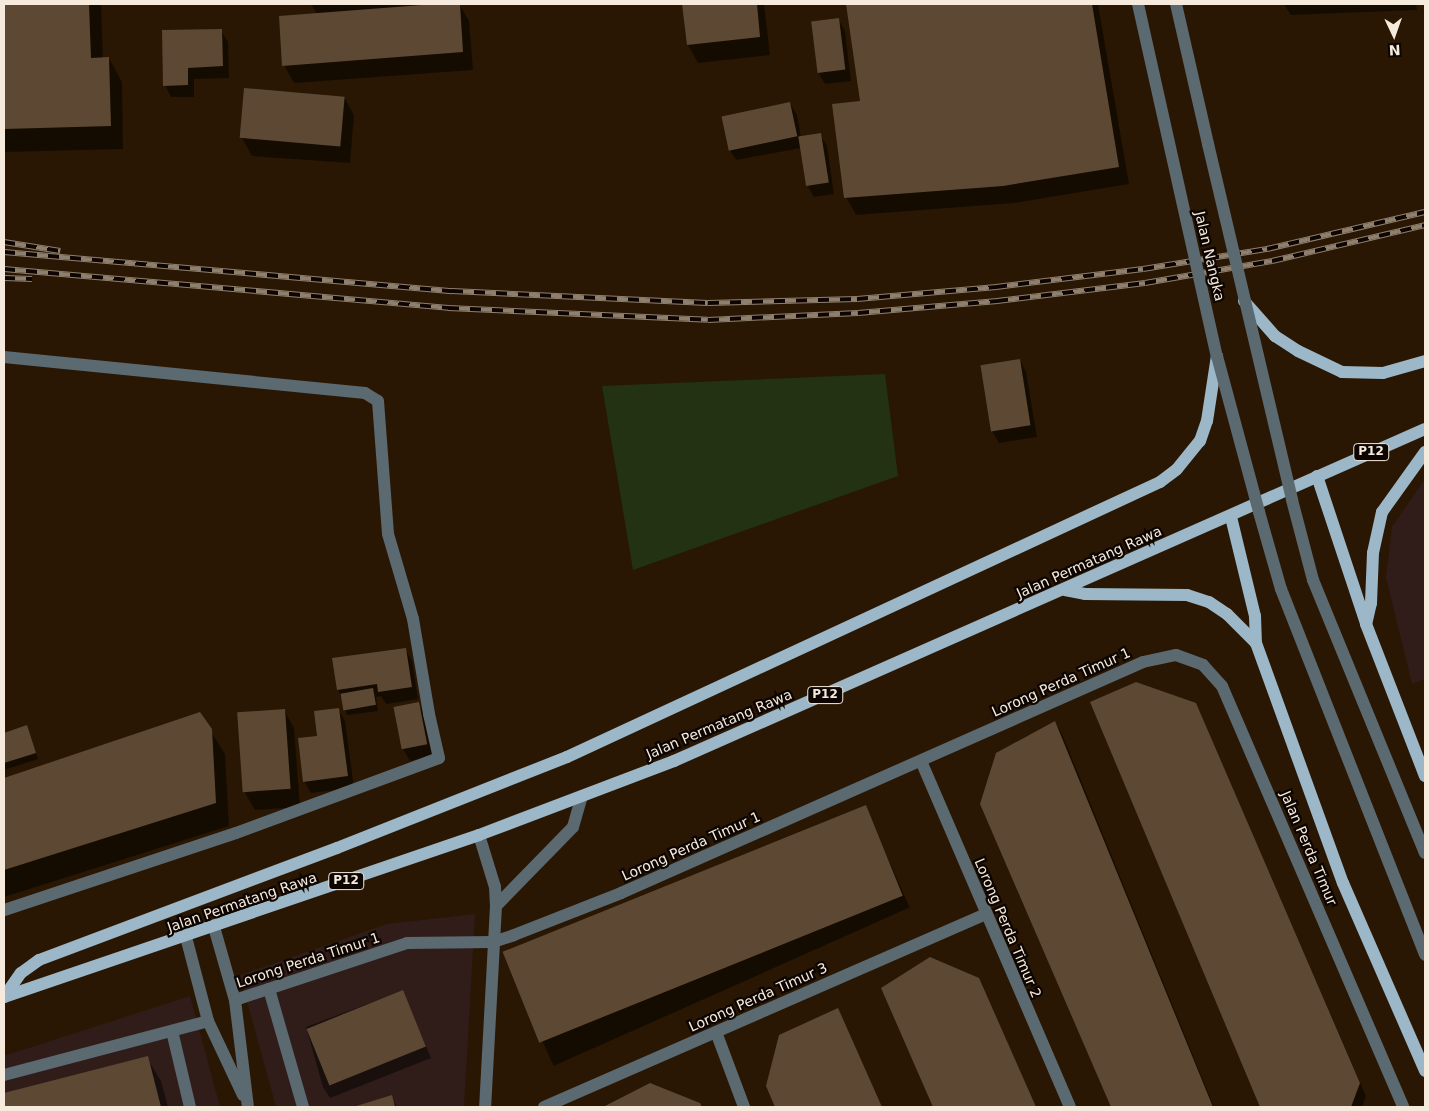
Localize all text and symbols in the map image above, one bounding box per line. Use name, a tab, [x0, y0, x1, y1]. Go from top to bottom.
north arrow	[1369, 10, 1419, 60]
text: N	[1389, 42, 1401, 58]
street label: Jalan Nangka	[1191, 209, 1229, 303]
road number: P12	[1352, 442, 1390, 462]
street label: Jalan Permatang Rawa	[1014, 522, 1164, 602]
street label: Lorong Perda Timur 1	[989, 644, 1133, 720]
street label: Jalan Permatang Rawa	[643, 686, 795, 762]
road number: P12	[806, 686, 844, 704]
street label: Jalan Perda Timur	[1277, 788, 1341, 908]
street label: Lorong Perda Timur 1	[619, 808, 763, 884]
street label: Lorong Perda Timur 2	[971, 856, 1045, 1000]
street label: Jalan Permatang Rawa	[165, 868, 319, 936]
road number: P12	[327, 871, 365, 890]
street label: Lorong Perda Timur 1	[234, 929, 382, 991]
street label: Lorong Perda Timur 3	[686, 959, 830, 1035]

